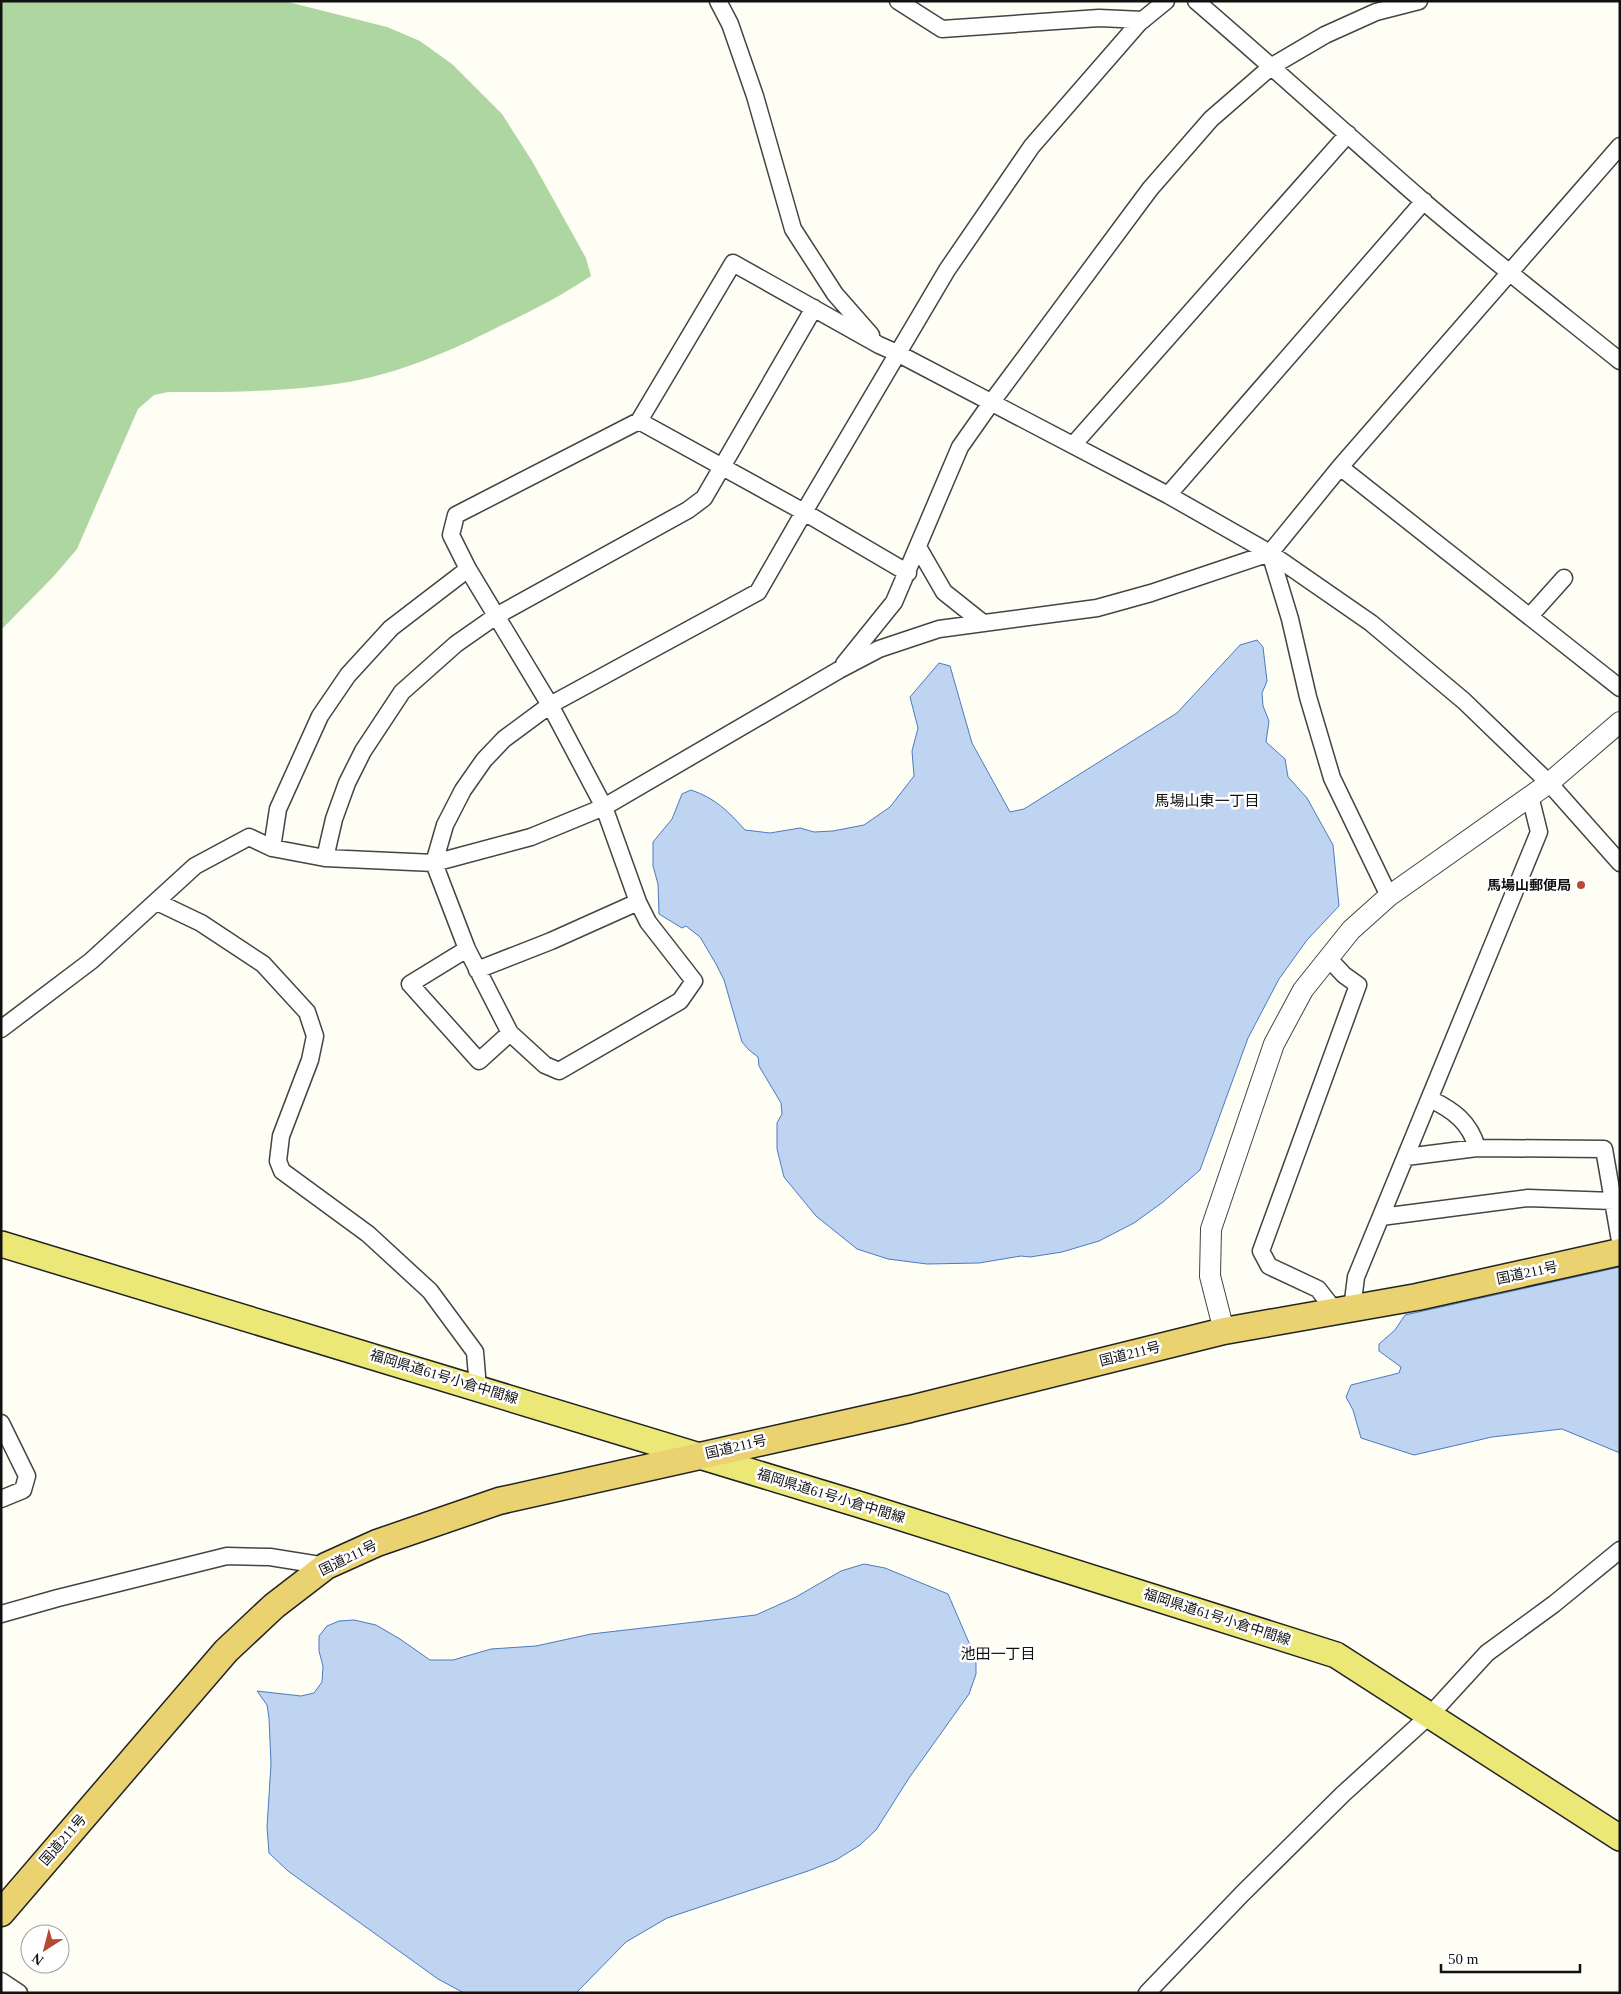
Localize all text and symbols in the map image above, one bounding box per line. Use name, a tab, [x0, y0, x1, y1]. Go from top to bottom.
district label: 馬場山東一丁目	[1154, 793, 1260, 809]
place label: 馬場山郵便局	[1487, 878, 1571, 893]
marker: 馬場山郵便局	[1575, 879, 1587, 891]
street label: 国道211号	[1495, 1259, 1559, 1287]
street label: 国道211号	[1098, 1339, 1162, 1369]
street label: 福岡県道61号小倉中間線	[368, 1347, 520, 1407]
street label: 国道211号	[704, 1433, 768, 1461]
street label: 福岡県道61号小倉中間線	[755, 1466, 907, 1526]
street label: 国道211号	[317, 1538, 379, 1578]
street label: 福岡県道61号小倉中間線	[1141, 1586, 1293, 1648]
district label: 池田一丁目	[960, 1646, 1036, 1662]
street label: 国道211号	[37, 1812, 89, 1868]
north arrow	[20, 1924, 70, 1974]
scale bar	[1441, 1942, 1580, 1974]
text: N	[29, 1950, 46, 1968]
text: 50 m	[1448, 1951, 1479, 1967]

